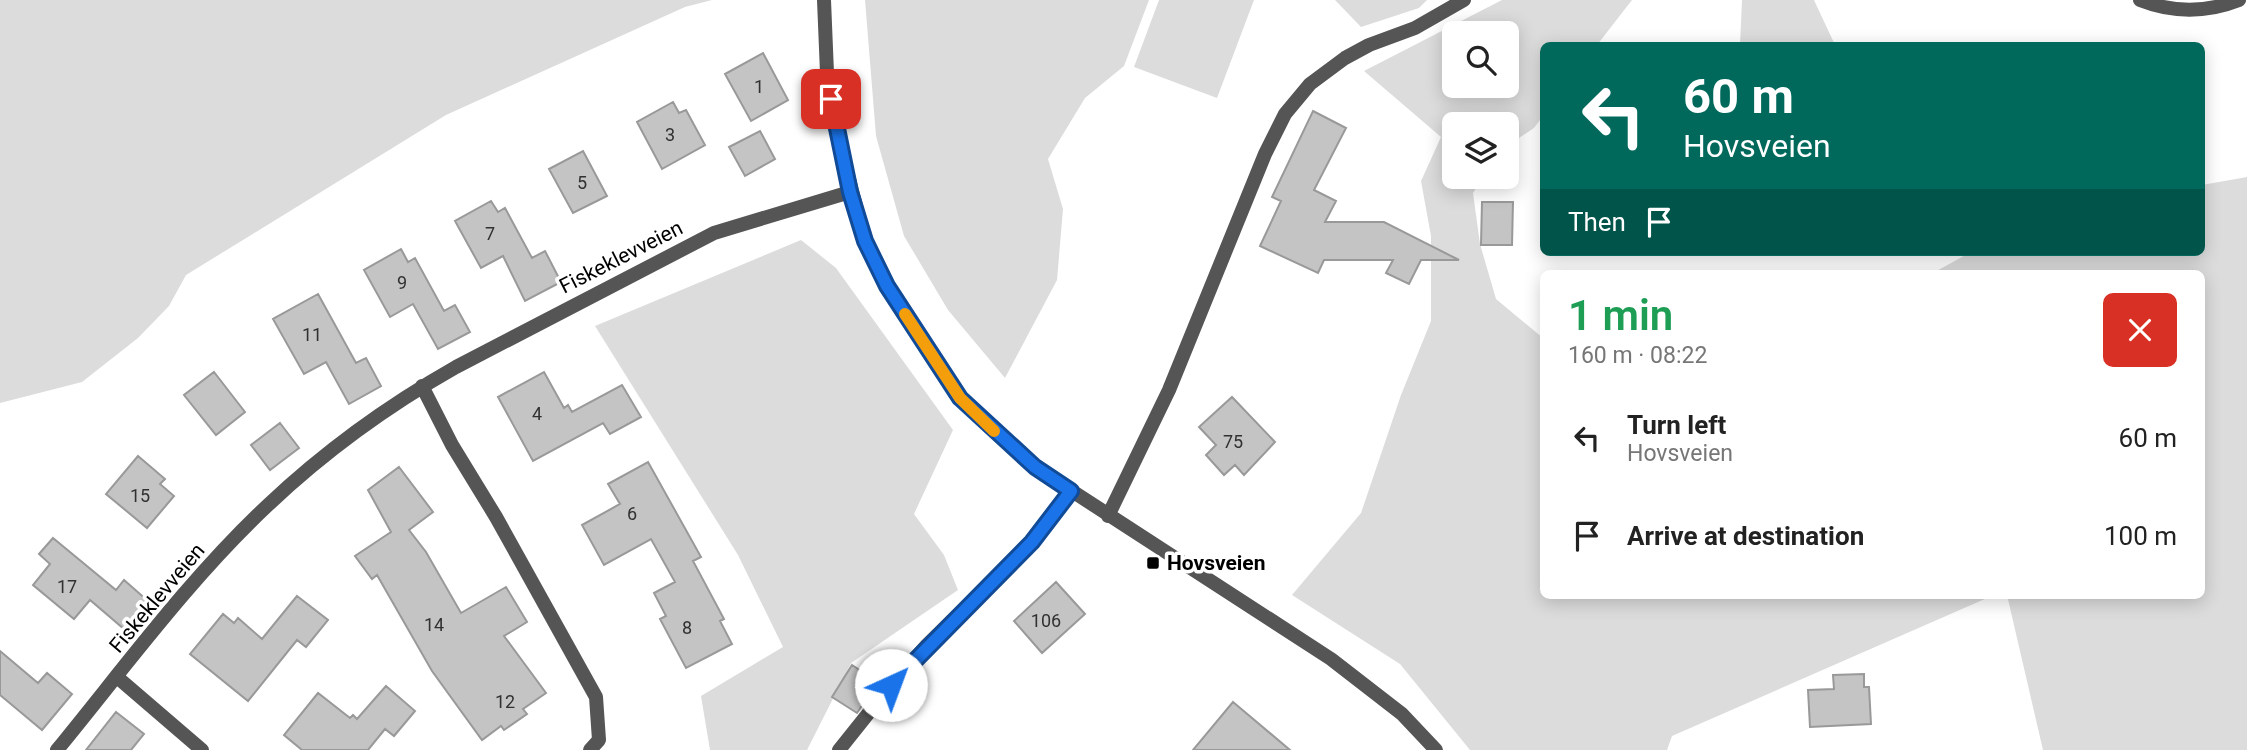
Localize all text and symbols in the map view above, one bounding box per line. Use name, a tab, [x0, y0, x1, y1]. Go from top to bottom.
map controls	[1442, 21, 1519, 189]
button: search	[1442, 21, 1519, 98]
text: 60 m	[1683, 68, 1794, 125]
pin	[801, 69, 861, 129]
icon: left	[1568, 70, 1659, 161]
house number: 1	[754, 76, 764, 97]
icon: arrive	[812, 80, 850, 118]
button: layers	[1442, 112, 1519, 189]
house number: 3	[665, 124, 675, 145]
text: Hovsveien	[1683, 127, 1831, 165]
house number: 5	[577, 172, 587, 193]
icon: arrive	[1640, 203, 1678, 241]
text: Then	[1568, 207, 1626, 237]
street label: Fiskeklevveien	[555, 216, 687, 298]
house number: 7	[485, 223, 495, 244]
house number: 9	[397, 272, 407, 293]
text: 1 min	[1568, 291, 1673, 340]
button: close	[2103, 293, 2177, 367]
house number: 11	[302, 324, 322, 345]
text: 160 m · 08:22	[1568, 342, 1707, 369]
house number: 4	[532, 403, 542, 424]
text: Turn left	[1627, 410, 1726, 440]
icon: left	[1568, 419, 1606, 457]
text: 60 m	[2119, 423, 2177, 453]
house number: 75	[1223, 431, 1243, 452]
text: Hovsveien	[1627, 440, 1733, 467]
house number: 15	[130, 485, 150, 506]
house number: 6	[627, 503, 637, 524]
icon: arrive	[1568, 517, 1606, 555]
text: Arrive at destination	[1627, 521, 1864, 551]
text: 100 m	[2104, 521, 2177, 551]
street label: Fiskeklevveien	[104, 539, 210, 657]
place label: Hovsveien	[1167, 551, 1265, 575]
marker: Hovsveien	[1145, 555, 1161, 571]
house number: 17	[57, 576, 77, 597]
house number: 106	[1031, 610, 1061, 631]
house number: 14	[424, 614, 444, 635]
house number: 8	[682, 617, 692, 638]
position arrow	[854, 648, 928, 722]
house number: 12	[495, 691, 515, 712]

